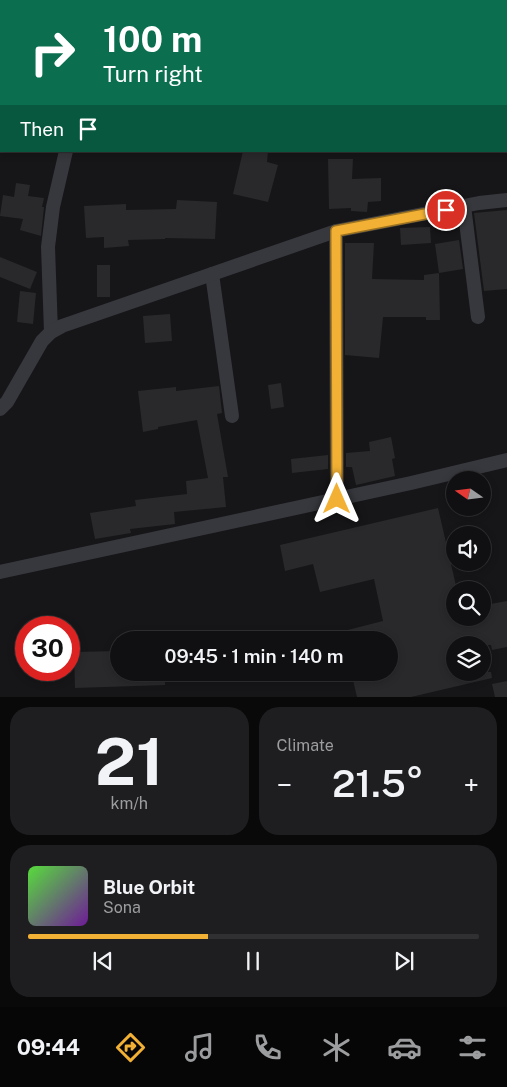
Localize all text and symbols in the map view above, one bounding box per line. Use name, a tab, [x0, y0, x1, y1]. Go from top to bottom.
text: 100 m	[103, 19, 202, 60]
icon: right	[20, 20, 85, 85]
text: Turn right	[103, 61, 203, 87]
icon: arrive	[74, 115, 102, 143]
text: Then	[20, 118, 64, 140]
pin	[425, 189, 467, 231]
icon: arrive	[432, 196, 460, 224]
north arrow	[446, 471, 491, 516]
map controls	[446, 471, 491, 681]
position arrow	[310, 472, 362, 524]
button: sound	[446, 526, 491, 571]
button: search	[446, 581, 491, 626]
speed limit sign: 30	[15, 616, 80, 681]
button: layers	[446, 636, 491, 681]
text: 09:45 · 1 min · 140 m	[165, 645, 343, 667]
text: 21	[95, 723, 164, 800]
text: Climate	[277, 736, 334, 755]
text: 21.5°	[332, 761, 424, 806]
text: −	[277, 768, 292, 801]
text: +	[463, 768, 479, 801]
text: km/h	[110, 794, 148, 813]
text: Blue Orbit	[103, 876, 195, 898]
text: Sona	[103, 898, 141, 917]
icon: previous	[89, 947, 117, 975]
icon: pause	[239, 947, 267, 975]
icon: next	[390, 947, 418, 975]
icon: directions	[113, 1030, 148, 1065]
icon: music	[182, 1030, 217, 1065]
icon: phone	[250, 1030, 285, 1065]
icon: climate	[319, 1030, 354, 1065]
icon: car	[387, 1030, 422, 1065]
icon: filters	[455, 1030, 490, 1065]
text: 09:44	[17, 1034, 80, 1060]

